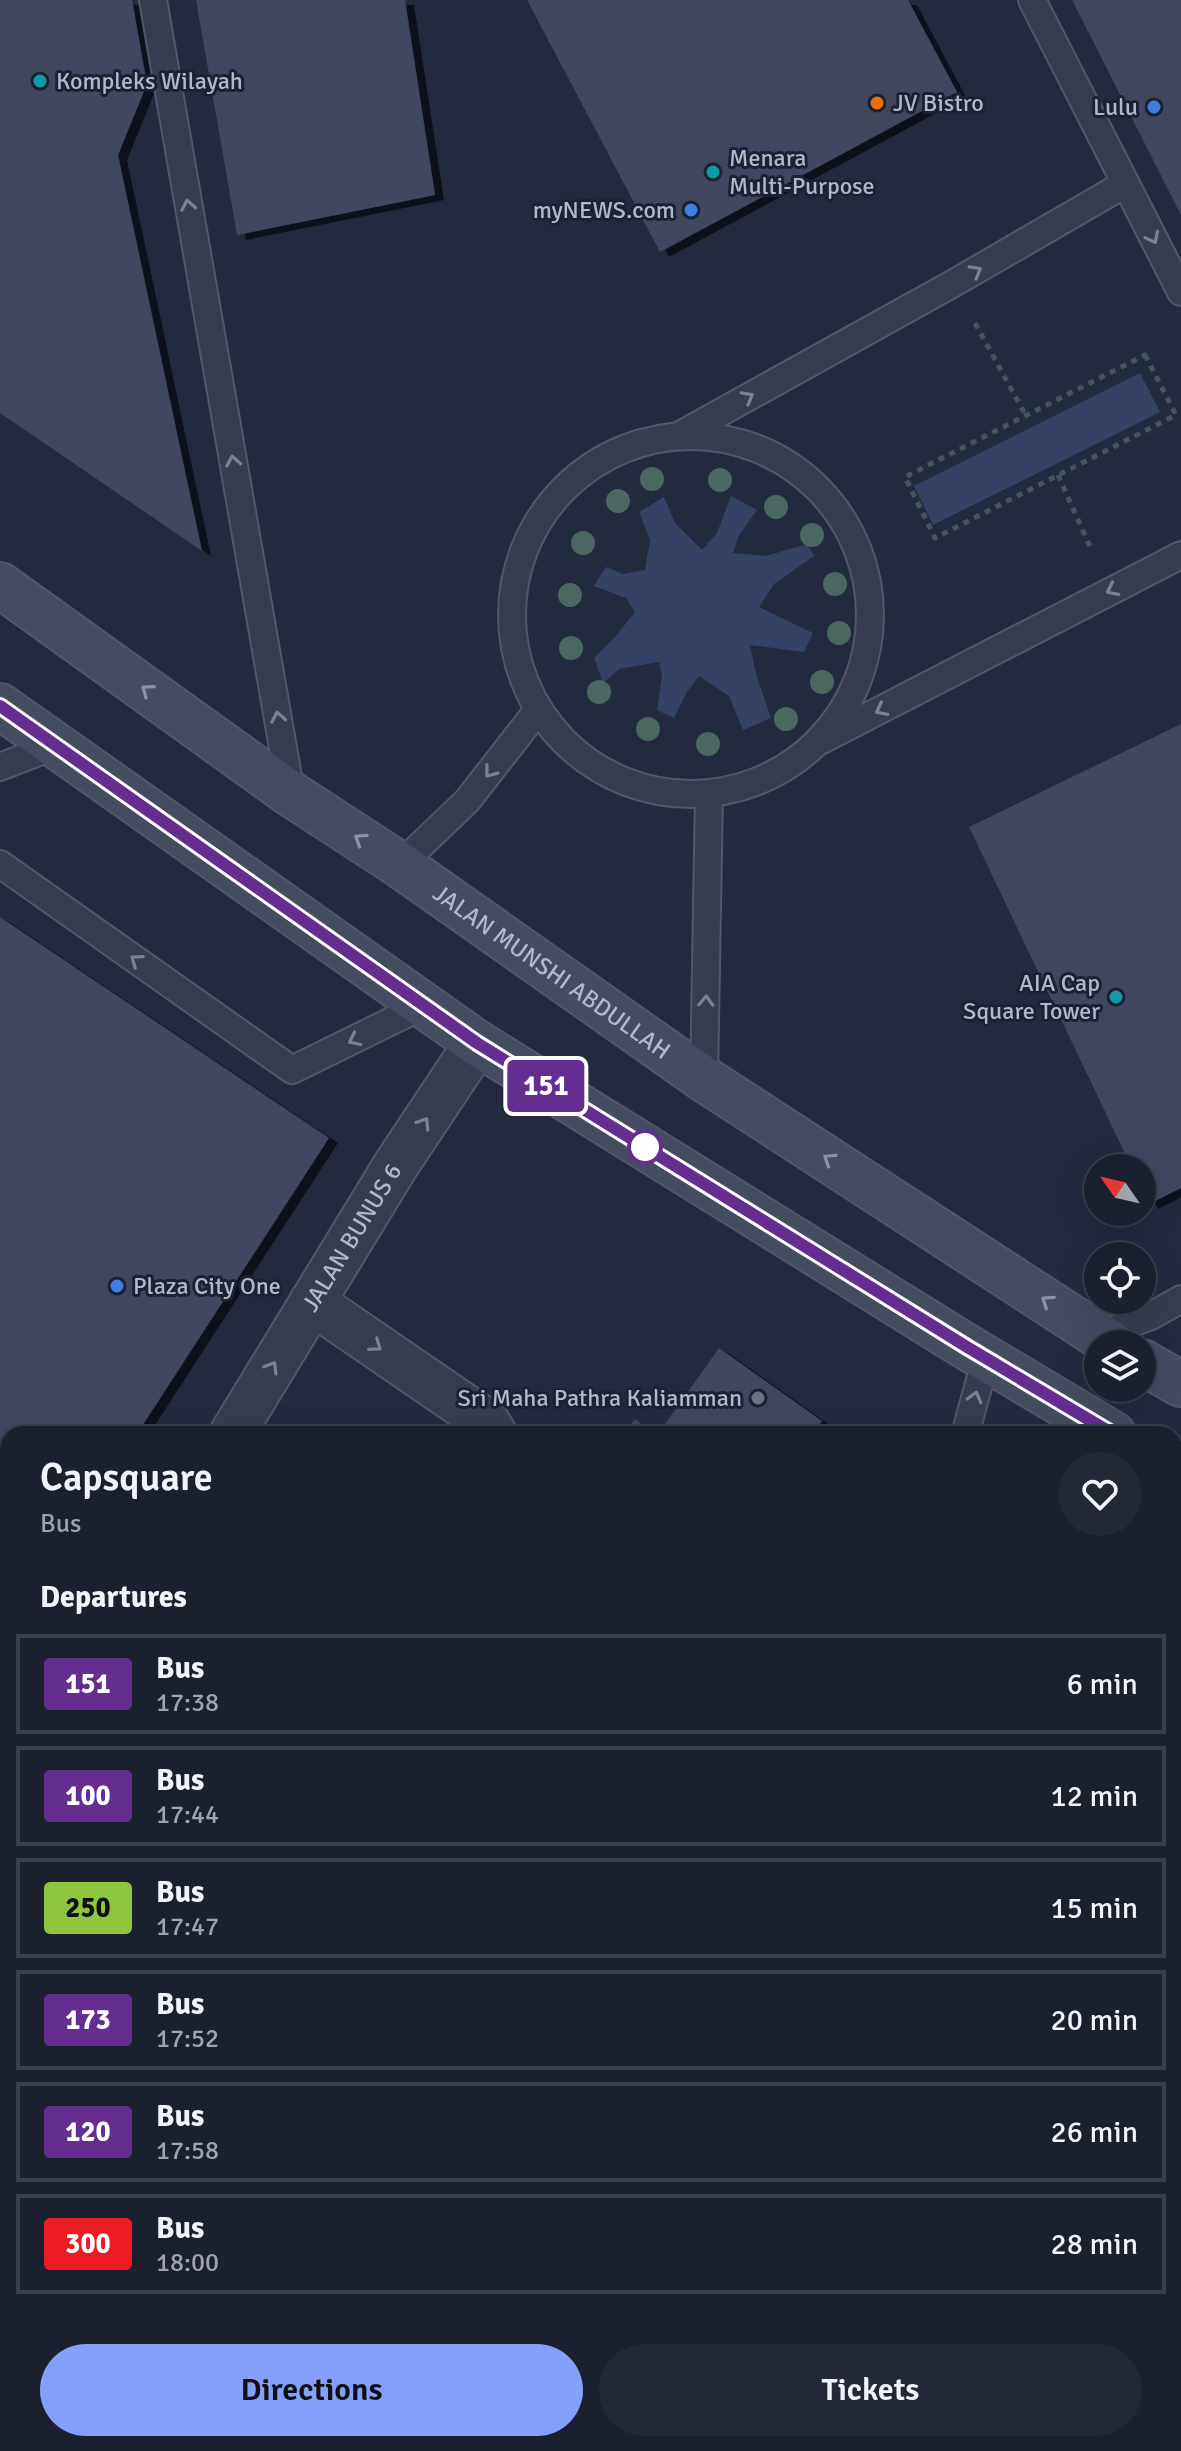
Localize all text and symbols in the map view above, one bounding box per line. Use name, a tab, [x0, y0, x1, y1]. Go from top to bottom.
place label: Kompleks Wilayah	[56, 66, 243, 96]
marker: Kompleks Wilayah	[31, 72, 49, 90]
place label: JV Bistro	[893, 88, 984, 118]
place label: Lulu	[1093, 92, 1138, 122]
marker: JV Bistro	[868, 94, 886, 112]
marker: Lulu	[1145, 98, 1163, 116]
place label: Menara Multi-Purpose	[729, 143, 875, 201]
marker: Menara Multi-Purpose	[704, 163, 722, 181]
place label: myNEWS.com	[533, 195, 675, 225]
one-way arrow	[180, 198, 197, 212]
marker: myNEWS.com	[682, 201, 700, 219]
one-way arrow	[1144, 230, 1159, 244]
one-way arrow	[967, 265, 981, 281]
one-way arrow	[740, 391, 754, 407]
one-way arrow	[225, 454, 242, 468]
one-way arrow	[1105, 581, 1120, 596]
one-way arrow	[141, 685, 155, 700]
one-way arrow	[874, 700, 889, 715]
one-way arrow	[270, 710, 287, 724]
one-way arrow	[486, 763, 500, 778]
one-way arrow	[354, 833, 369, 848]
street label: JALAN MUNSHI ABDULLAH	[427, 878, 676, 1066]
one-way arrow	[130, 955, 145, 970]
place label: AIA Cap Square Tower	[963, 968, 1100, 1026]
marker: AIA Cap Square Tower	[1107, 988, 1125, 1006]
one-way arrow	[698, 994, 715, 1007]
one-way arrow	[347, 1030, 362, 1046]
line badge: 151	[500, 1060, 592, 1112]
text: 151	[523, 1069, 569, 1103]
one-way arrow	[414, 1117, 429, 1131]
unlabelled marker	[628, 1130, 662, 1164]
one-way arrow	[823, 1154, 837, 1169]
north arrow	[1084, 1154, 1156, 1226]
map controls	[1084, 1154, 1156, 1402]
street label: JALAN BUNUS 6	[295, 1158, 408, 1317]
button: locate	[1084, 1242, 1156, 1314]
place label: Plaza City One	[133, 1271, 281, 1301]
marker: Plaza City One	[108, 1277, 126, 1295]
one-way arrow	[1041, 1296, 1055, 1311]
button: layers	[1084, 1330, 1156, 1402]
one-way arrow	[368, 1336, 382, 1351]
one-way arrow	[263, 1362, 278, 1376]
place label: Sri Maha Pathra Kaliamman	[457, 1383, 742, 1413]
marker: Sri Maha Pathra Kaliamman	[749, 1389, 767, 1407]
one-way arrow	[966, 1391, 982, 1405]
button: heart	[1058, 1452, 1142, 1536]
text: Capsquare	[40, 1454, 213, 1501]
text: Bus	[40, 1508, 81, 1540]
text: Departures	[40, 1579, 187, 1616]
text: Bus	[156, 1650, 204, 1687]
text: 6 min	[1067, 1666, 1138, 1703]
text: 151	[65, 1667, 111, 1701]
text: 17:38	[156, 1687, 219, 1719]
text: Bus	[156, 1762, 204, 1799]
text: 12 min	[1051, 1778, 1138, 1815]
text: 100	[65, 1779, 111, 1813]
text: 17:44	[156, 1799, 219, 1831]
text: Bus	[156, 1874, 204, 1911]
text: 15 min	[1051, 1890, 1138, 1927]
text: 250	[65, 1891, 111, 1925]
text: 17:47	[156, 1911, 219, 1943]
text: Bus	[156, 1986, 204, 2023]
text: 20 min	[1051, 2002, 1138, 2039]
text: 173	[65, 2003, 111, 2037]
text: 17:52	[156, 2023, 219, 2055]
text: Bus	[156, 2098, 204, 2135]
text: 26 min	[1051, 2114, 1138, 2151]
text: 120	[65, 2115, 111, 2149]
text: 17:58	[156, 2135, 219, 2167]
text: Bus	[156, 2210, 204, 2247]
text: 28 min	[1051, 2226, 1138, 2263]
text: 300	[65, 2227, 111, 2261]
text: 18:00	[156, 2247, 219, 2279]
button: Directions	[40, 2344, 583, 2436]
button: Tickets	[599, 2344, 1142, 2436]

